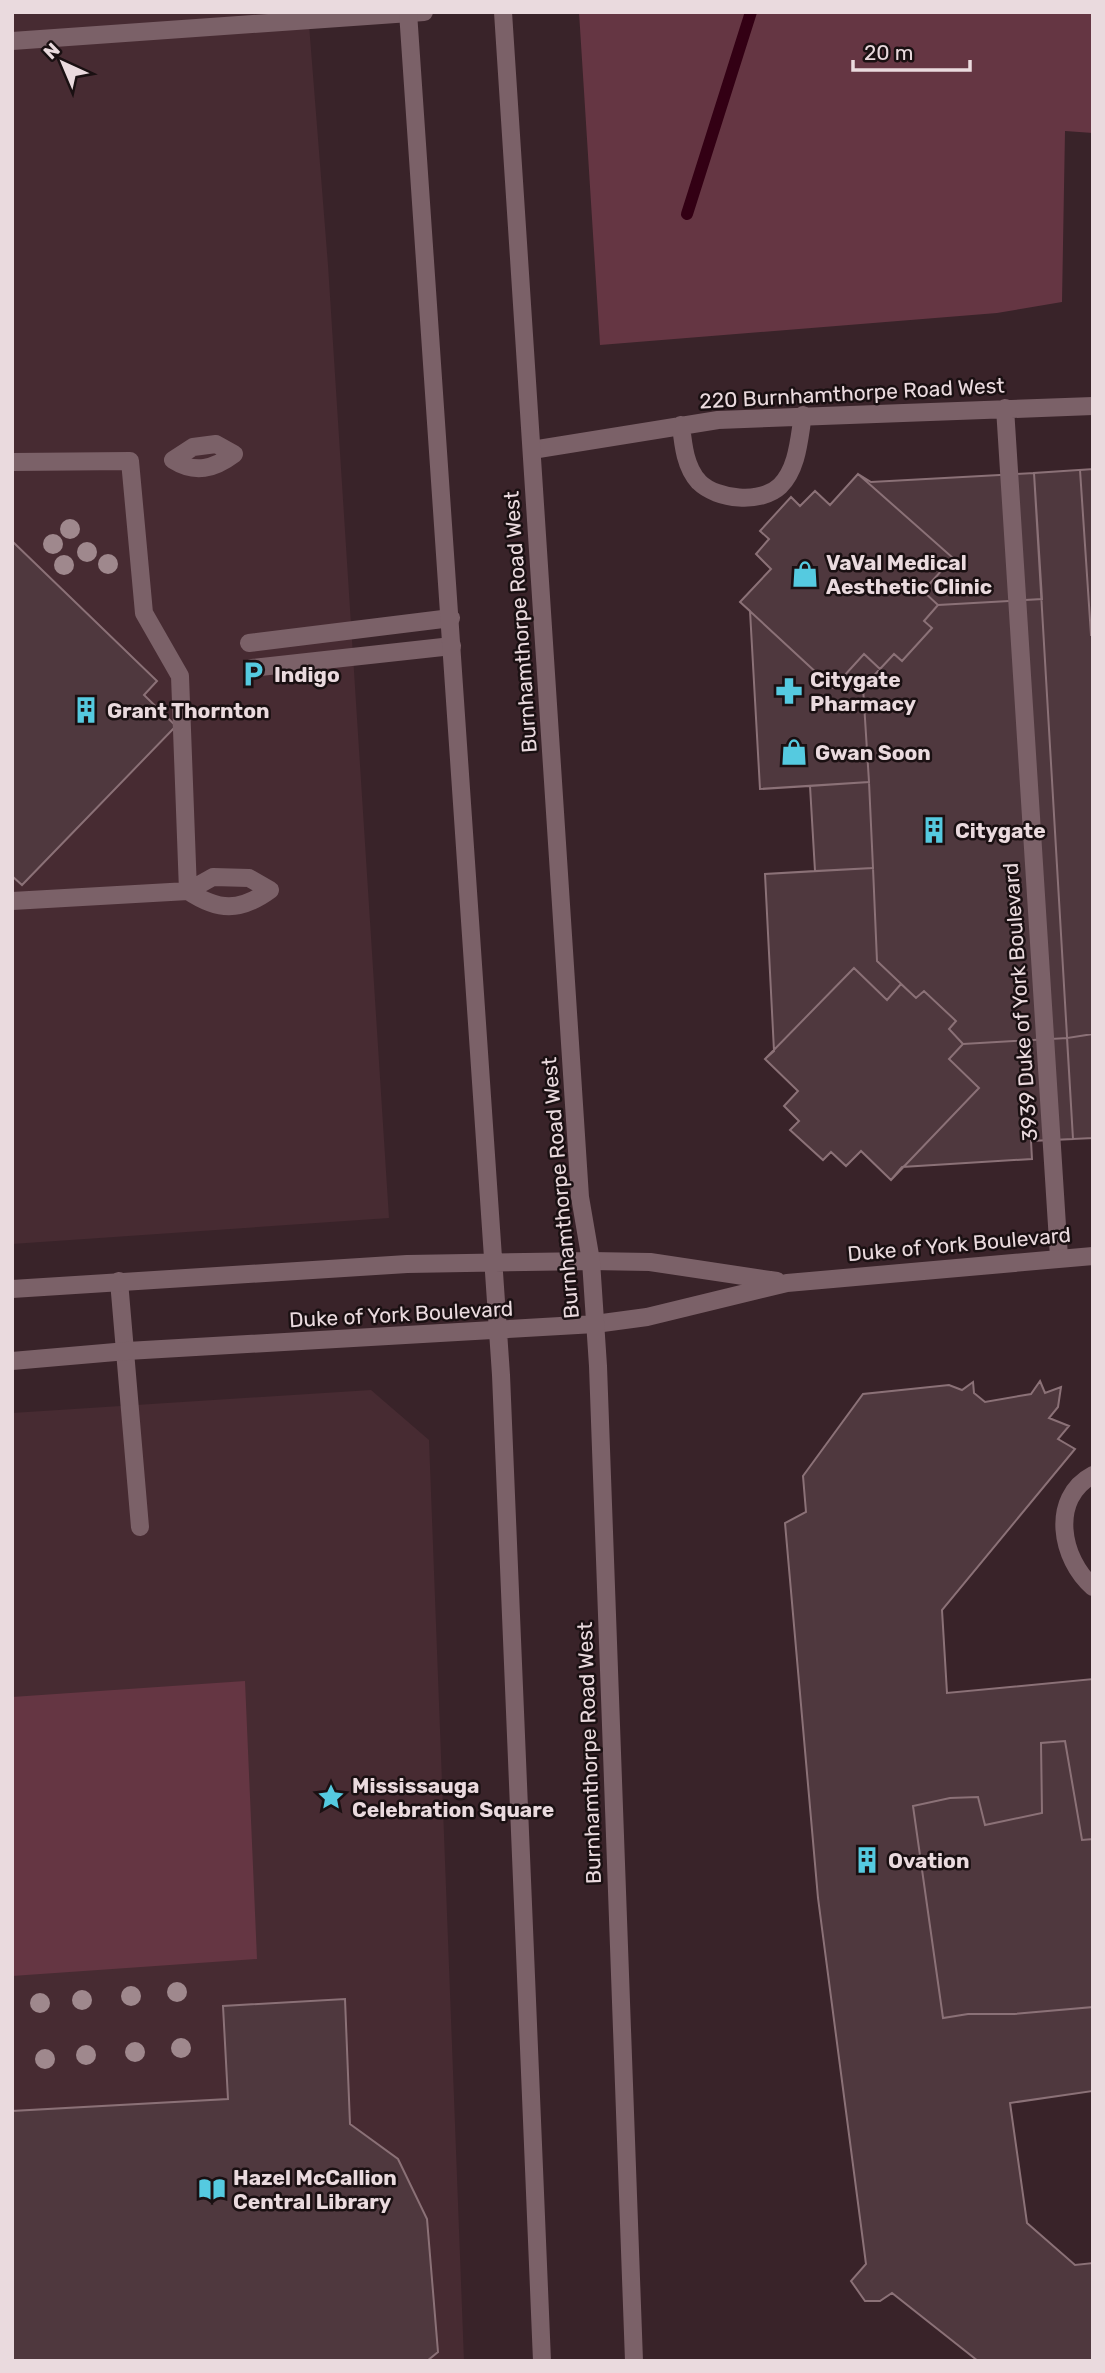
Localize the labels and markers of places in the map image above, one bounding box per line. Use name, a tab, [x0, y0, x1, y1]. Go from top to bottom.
place label: VaVal Medical Aesthetic Clinic	[826, 550, 992, 599]
shop icon: VaVal Medical Aesthetic Clinic	[790, 559, 820, 589]
parking icon: Indigo	[238, 659, 268, 689]
place label: Indigo	[274, 662, 340, 687]
place label: Citygate Pharmacy	[810, 667, 916, 716]
pharmacy icon: Citygate Pharmacy	[774, 676, 804, 706]
building icon: Grant Thornton	[71, 695, 101, 725]
place label: Grant Thornton	[107, 698, 270, 723]
shop icon: Gwan Soon	[779, 737, 809, 767]
place label: Gwan Soon	[815, 740, 931, 765]
building icon: Citygate	[919, 815, 949, 845]
place label: Citygate	[955, 818, 1046, 843]
place label: Mississauga Celebration Square	[352, 1773, 554, 1822]
place icon: Mississauga Celebration Square	[316, 1782, 346, 1812]
building icon: Ovation	[852, 1845, 882, 1875]
place label: Ovation	[888, 1848, 969, 1873]
place label: Hazel McCallion Central Library	[233, 2165, 397, 2214]
library icon: Hazel McCallion Central Library	[197, 2174, 227, 2204]

